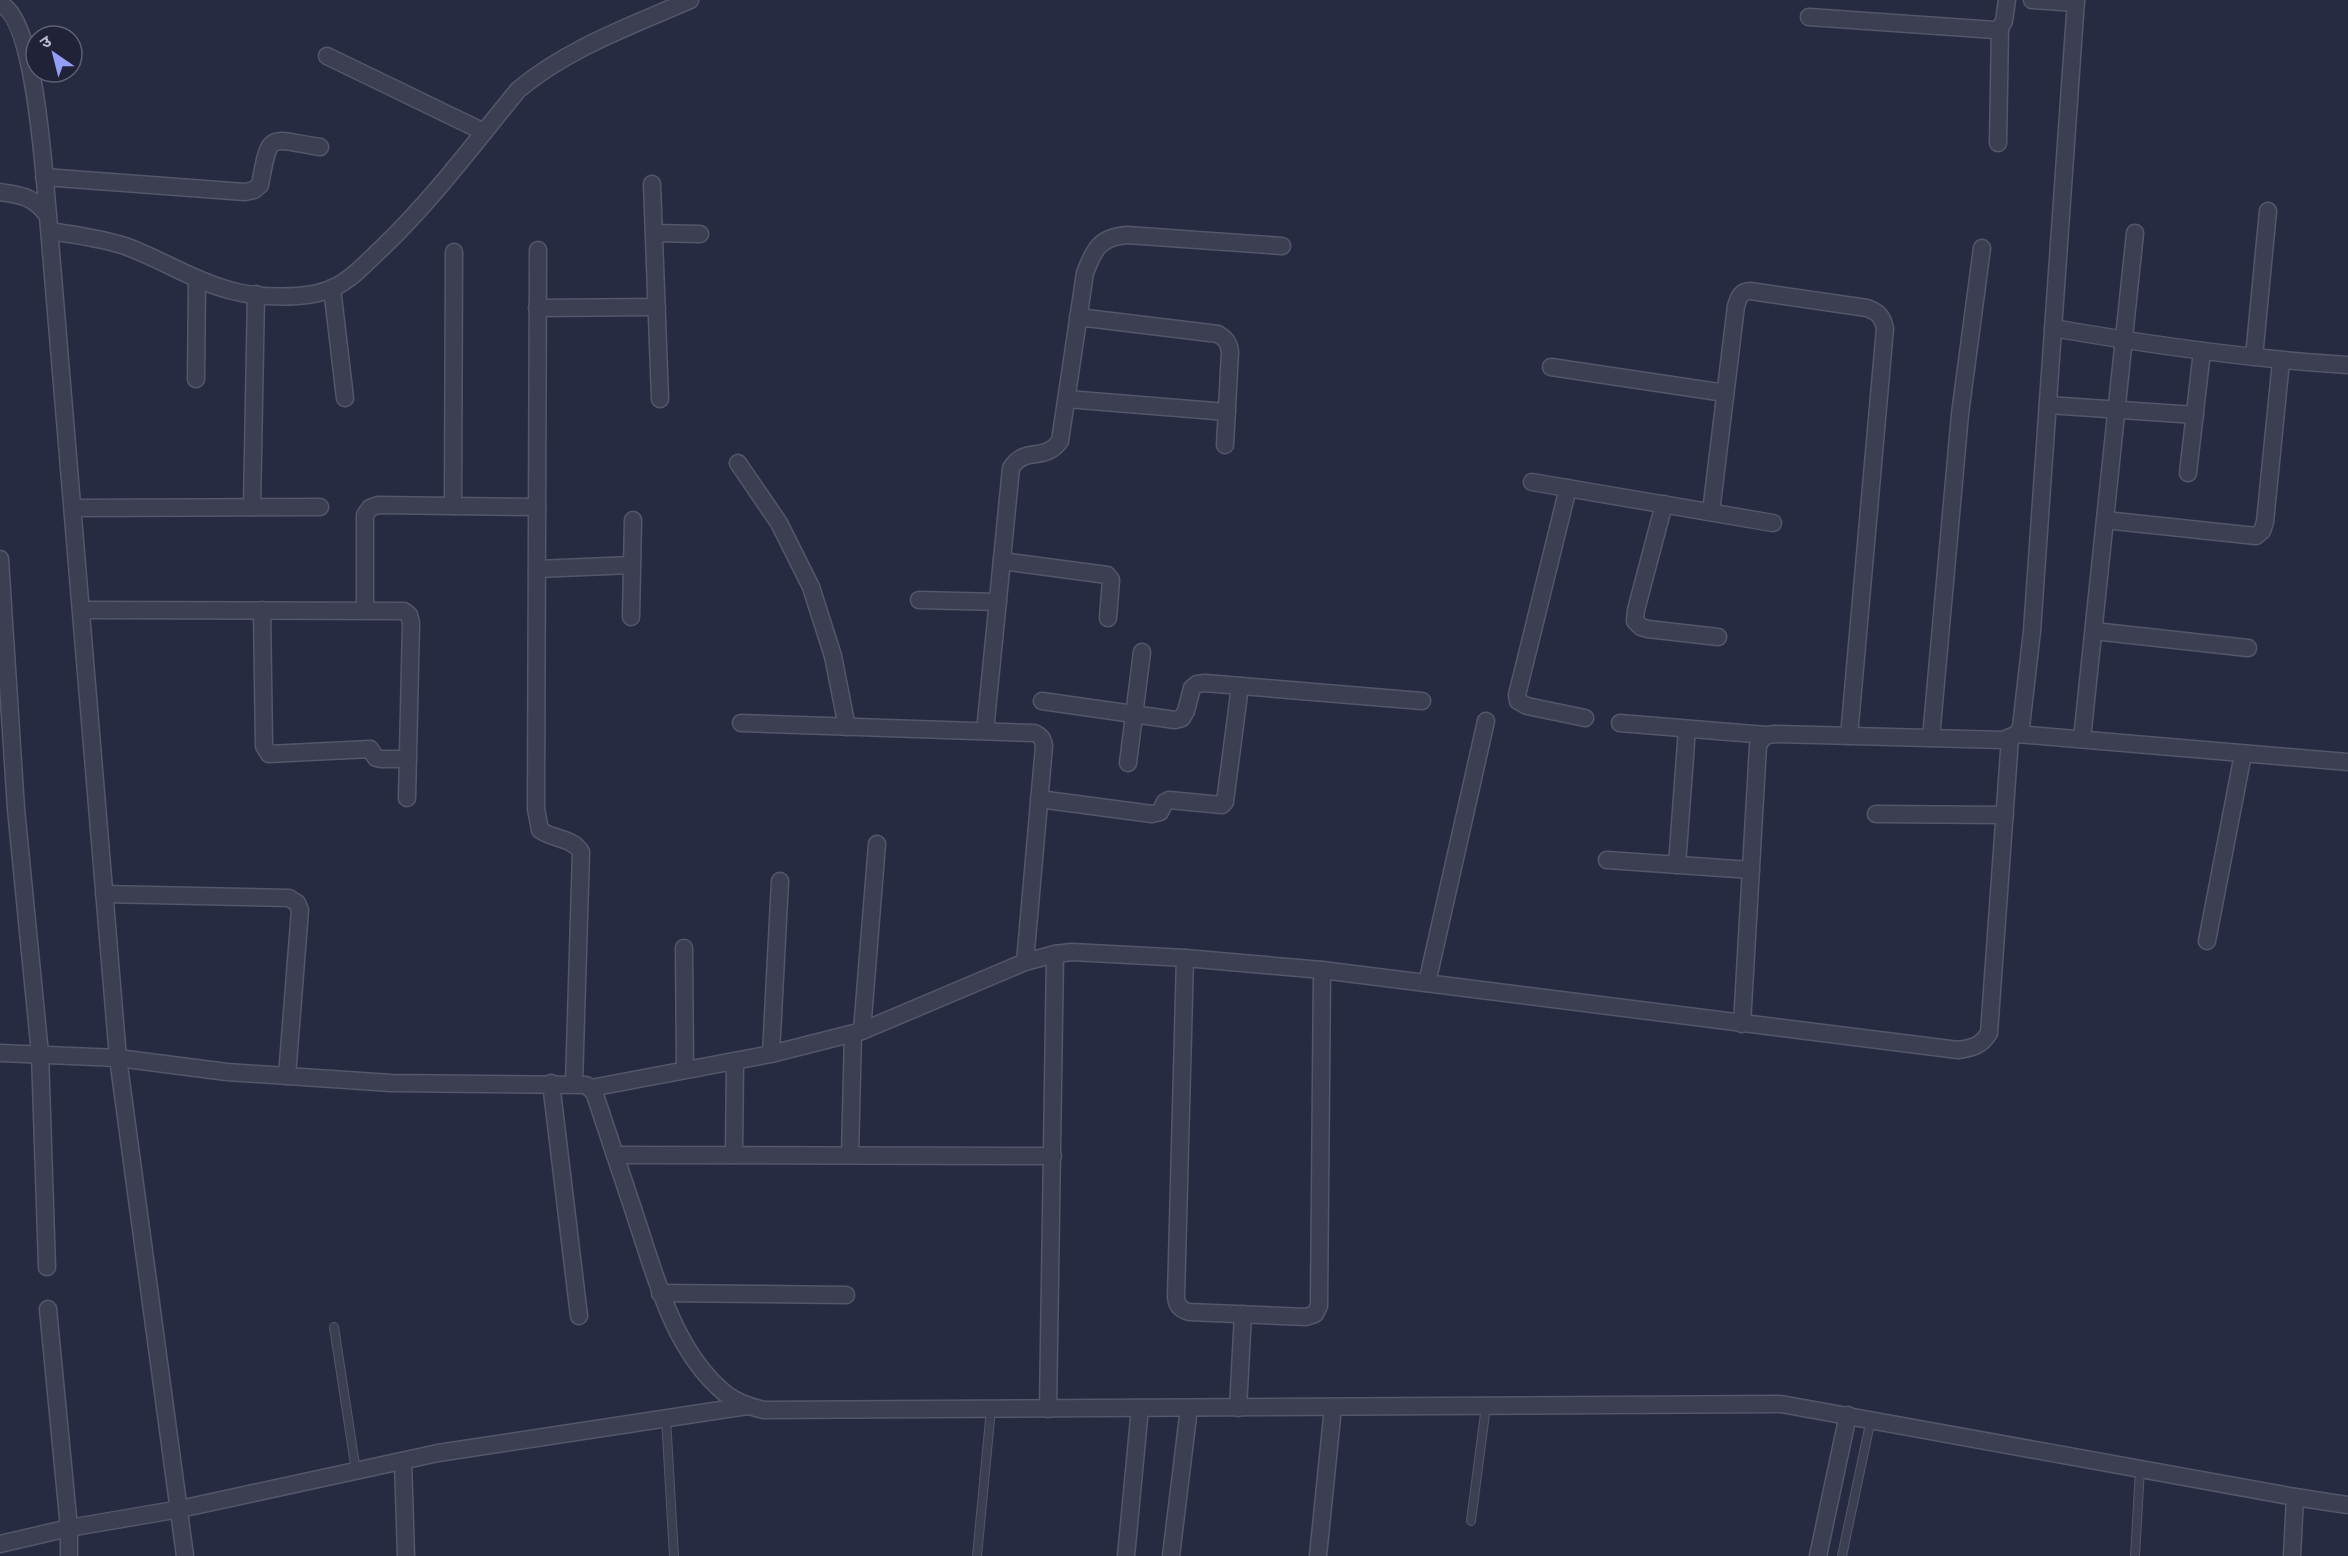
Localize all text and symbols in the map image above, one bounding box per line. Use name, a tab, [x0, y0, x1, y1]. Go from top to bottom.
north arrow	[24, 24, 84, 84]
text: उ	[36, 31, 55, 53]

